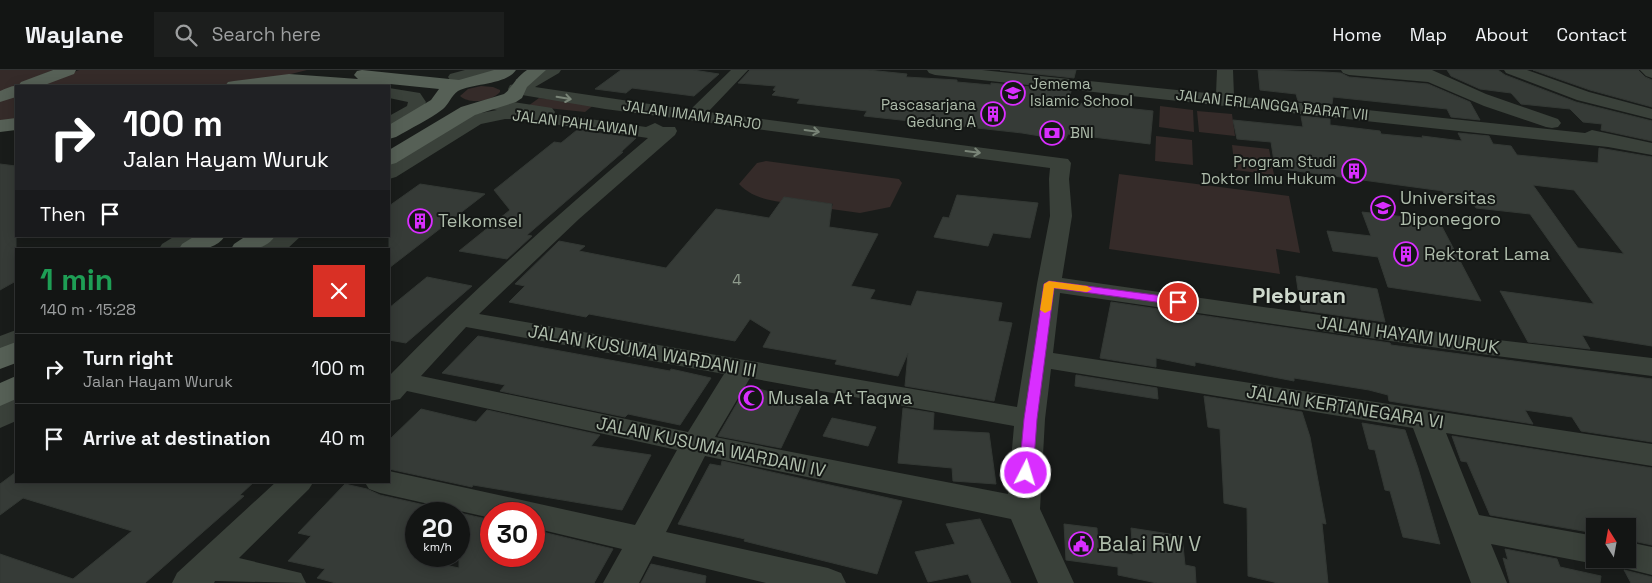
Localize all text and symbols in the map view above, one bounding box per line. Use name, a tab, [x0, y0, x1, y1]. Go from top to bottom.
search box	[154, 12, 504, 57]
text: Waylane	[25, 19, 124, 50]
icon: search	[172, 21, 200, 49]
text: Search here	[212, 22, 321, 47]
text: Home	[1333, 23, 1382, 46]
text: Map	[1410, 23, 1447, 46]
text: About	[1475, 23, 1529, 46]
text: Contact	[1557, 23, 1627, 46]
place label: Jemema Islamic School	[1030, 74, 1133, 110]
school or university icon: Jemema Islamic School	[1000, 80, 1026, 106]
street label: JALAN ERLANGGA BARAT VII	[1175, 85, 1369, 124]
one-way arrow	[556, 93, 572, 103]
street label: JALAN IMAM BARJO	[622, 95, 763, 134]
place label: Pascasarjana Gedung A	[881, 95, 977, 131]
building icon: Pascasarjana Gedung A	[980, 101, 1006, 127]
text: 100 m	[123, 102, 223, 146]
icon: right	[40, 105, 105, 170]
street label: JALAN PAHLAWAN	[511, 105, 639, 140]
bank icon: BNI	[1039, 120, 1065, 146]
place label: BNI	[1070, 123, 1094, 142]
one-way arrow	[804, 126, 820, 136]
text: Jalan Hayam Wuruk	[123, 145, 329, 173]
one-way arrow	[965, 147, 981, 157]
place label: Program Studi Doktor Ilmu Hukum	[1201, 152, 1336, 188]
building icon: Program Studi Doktor Ilmu Hukum	[1341, 158, 1367, 184]
place label: Universitas Diponegoro	[1400, 186, 1501, 230]
school or university icon: Universitas Diponegoro	[1370, 195, 1396, 221]
icon: arrive	[96, 200, 124, 228]
text: Then	[40, 202, 86, 227]
building icon: Telkomsel	[407, 208, 433, 234]
place label: Telkomsel	[438, 209, 522, 232]
building icon: Rektorat Lama	[1393, 241, 1419, 267]
place label: Rektorat Lama	[1424, 242, 1550, 265]
text: 1 min	[40, 260, 113, 299]
button: close	[313, 265, 365, 317]
house number: 4	[732, 270, 742, 289]
pin	[1157, 281, 1199, 323]
district label: Pleburan	[1252, 281, 1346, 309]
icon: arrive	[1164, 288, 1192, 316]
text: 140 m · 15:28	[40, 299, 136, 320]
street label: JALAN HAYAM WURUK	[1315, 310, 1501, 359]
street label: JALAN KUSUMA WARDANI III	[526, 319, 758, 382]
text: Turn right	[83, 346, 173, 371]
icon: right	[40, 355, 68, 383]
text: 100 m	[311, 356, 365, 381]
text: Jalan Hayam Wuruk	[83, 371, 233, 392]
street label: JALAN KERTANEGARA VI	[1245, 380, 1446, 433]
mosque icon: Musala At Taqwa	[738, 385, 764, 411]
place label: Musala At Taqwa	[768, 386, 912, 409]
street label: JALAN KUSUMA WARDANI IV	[594, 411, 828, 482]
icon: arrive	[40, 425, 68, 453]
text: Arrive at destination	[83, 426, 271, 451]
text: 40 m	[320, 426, 365, 451]
position arrow	[999, 446, 1051, 498]
speed limit sign: 30	[480, 502, 545, 567]
text: 20	[422, 512, 453, 544]
north arrow	[1586, 518, 1636, 568]
map controls	[1586, 518, 1636, 568]
place label: Balai RW V	[1098, 530, 1201, 557]
public building icon: Balai RW V	[1068, 531, 1094, 557]
text: km/h	[423, 539, 452, 555]

